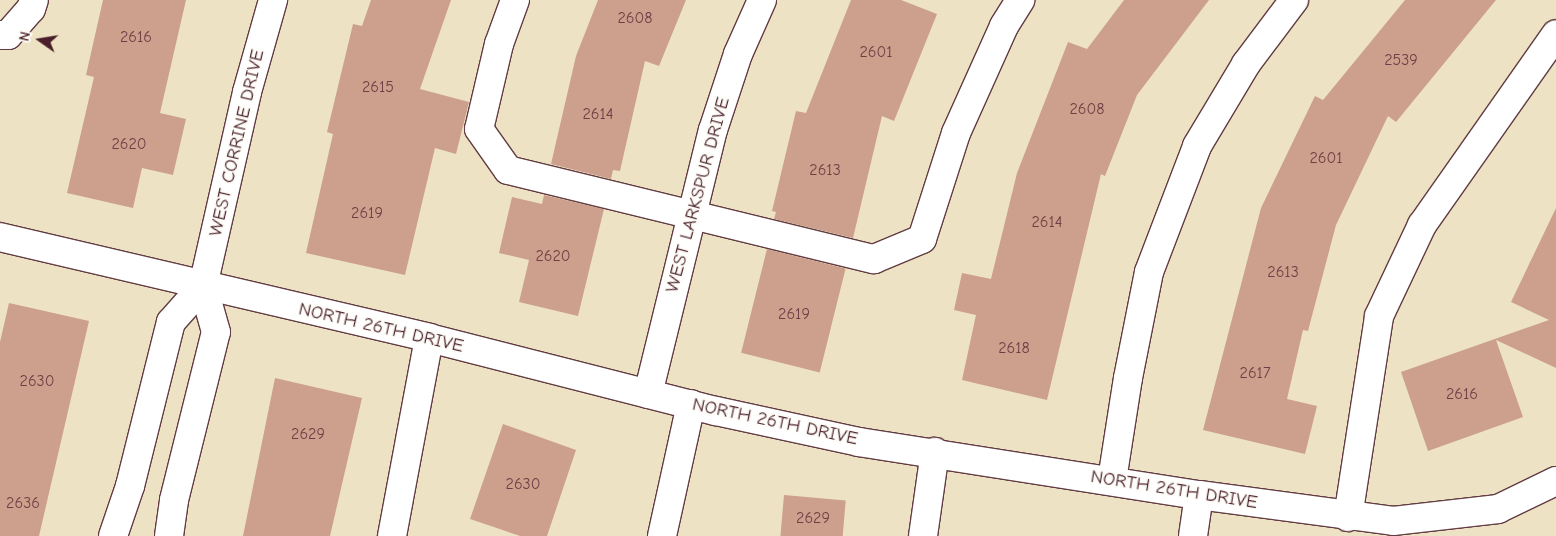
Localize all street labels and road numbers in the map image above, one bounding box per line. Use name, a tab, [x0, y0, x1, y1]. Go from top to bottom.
street label: WEST CORRINE DRIVE	[204, 47, 270, 239]
street label: WEST LARKSPUR DRIVE	[661, 95, 735, 295]
street label: NORTH 26TH DRIVE	[296, 298, 466, 358]
street label: NORTH 26TH DRIVE	[690, 393, 860, 451]
street label: NORTH 26TH DRIVE	[1089, 466, 1259, 514]

